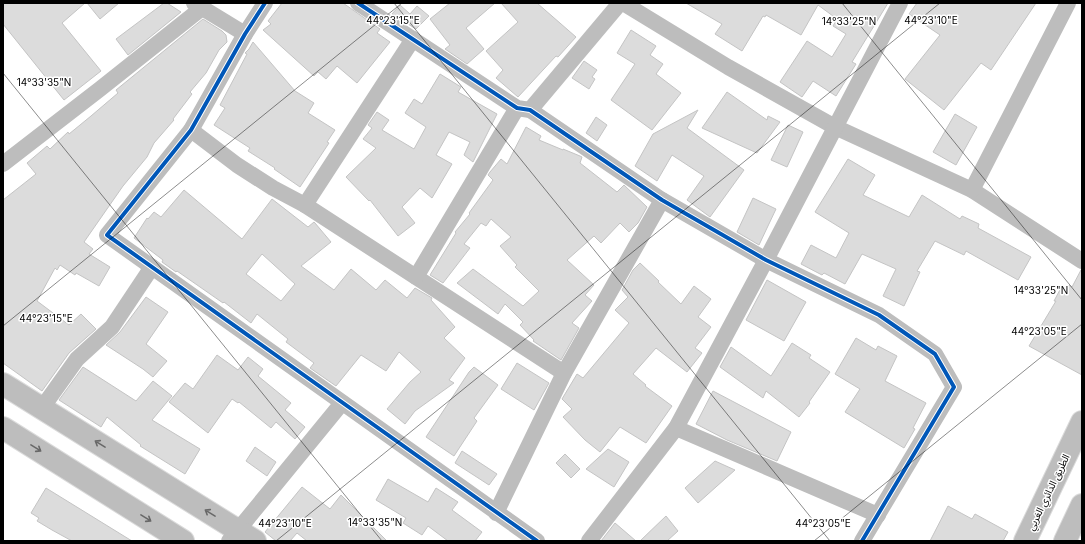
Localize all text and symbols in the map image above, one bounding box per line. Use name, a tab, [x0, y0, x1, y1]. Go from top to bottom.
text: 44°23'15"E	[366, 14, 420, 26]
text: 44°23'10"E	[904, 14, 958, 26]
text: 14°33'25"N	[822, 15, 876, 27]
text: 14°33'35"N	[17, 76, 71, 88]
text: 14°33'25"N	[1014, 284, 1068, 296]
text: 44°23'15"E	[19, 312, 73, 324]
text: 44°23'05"E	[1011, 325, 1067, 337]
one-way arrow	[94, 440, 106, 448]
one-way arrow	[30, 445, 42, 453]
street label: الطريق الدائري الغربي	[1024, 452, 1074, 533]
one-way arrow	[205, 509, 216, 517]
one-way arrow	[140, 514, 152, 522]
text: 14°33'35"N	[348, 516, 402, 528]
text: 44°23'10"E	[258, 517, 312, 529]
text: 44°23'05"E	[795, 517, 851, 529]

